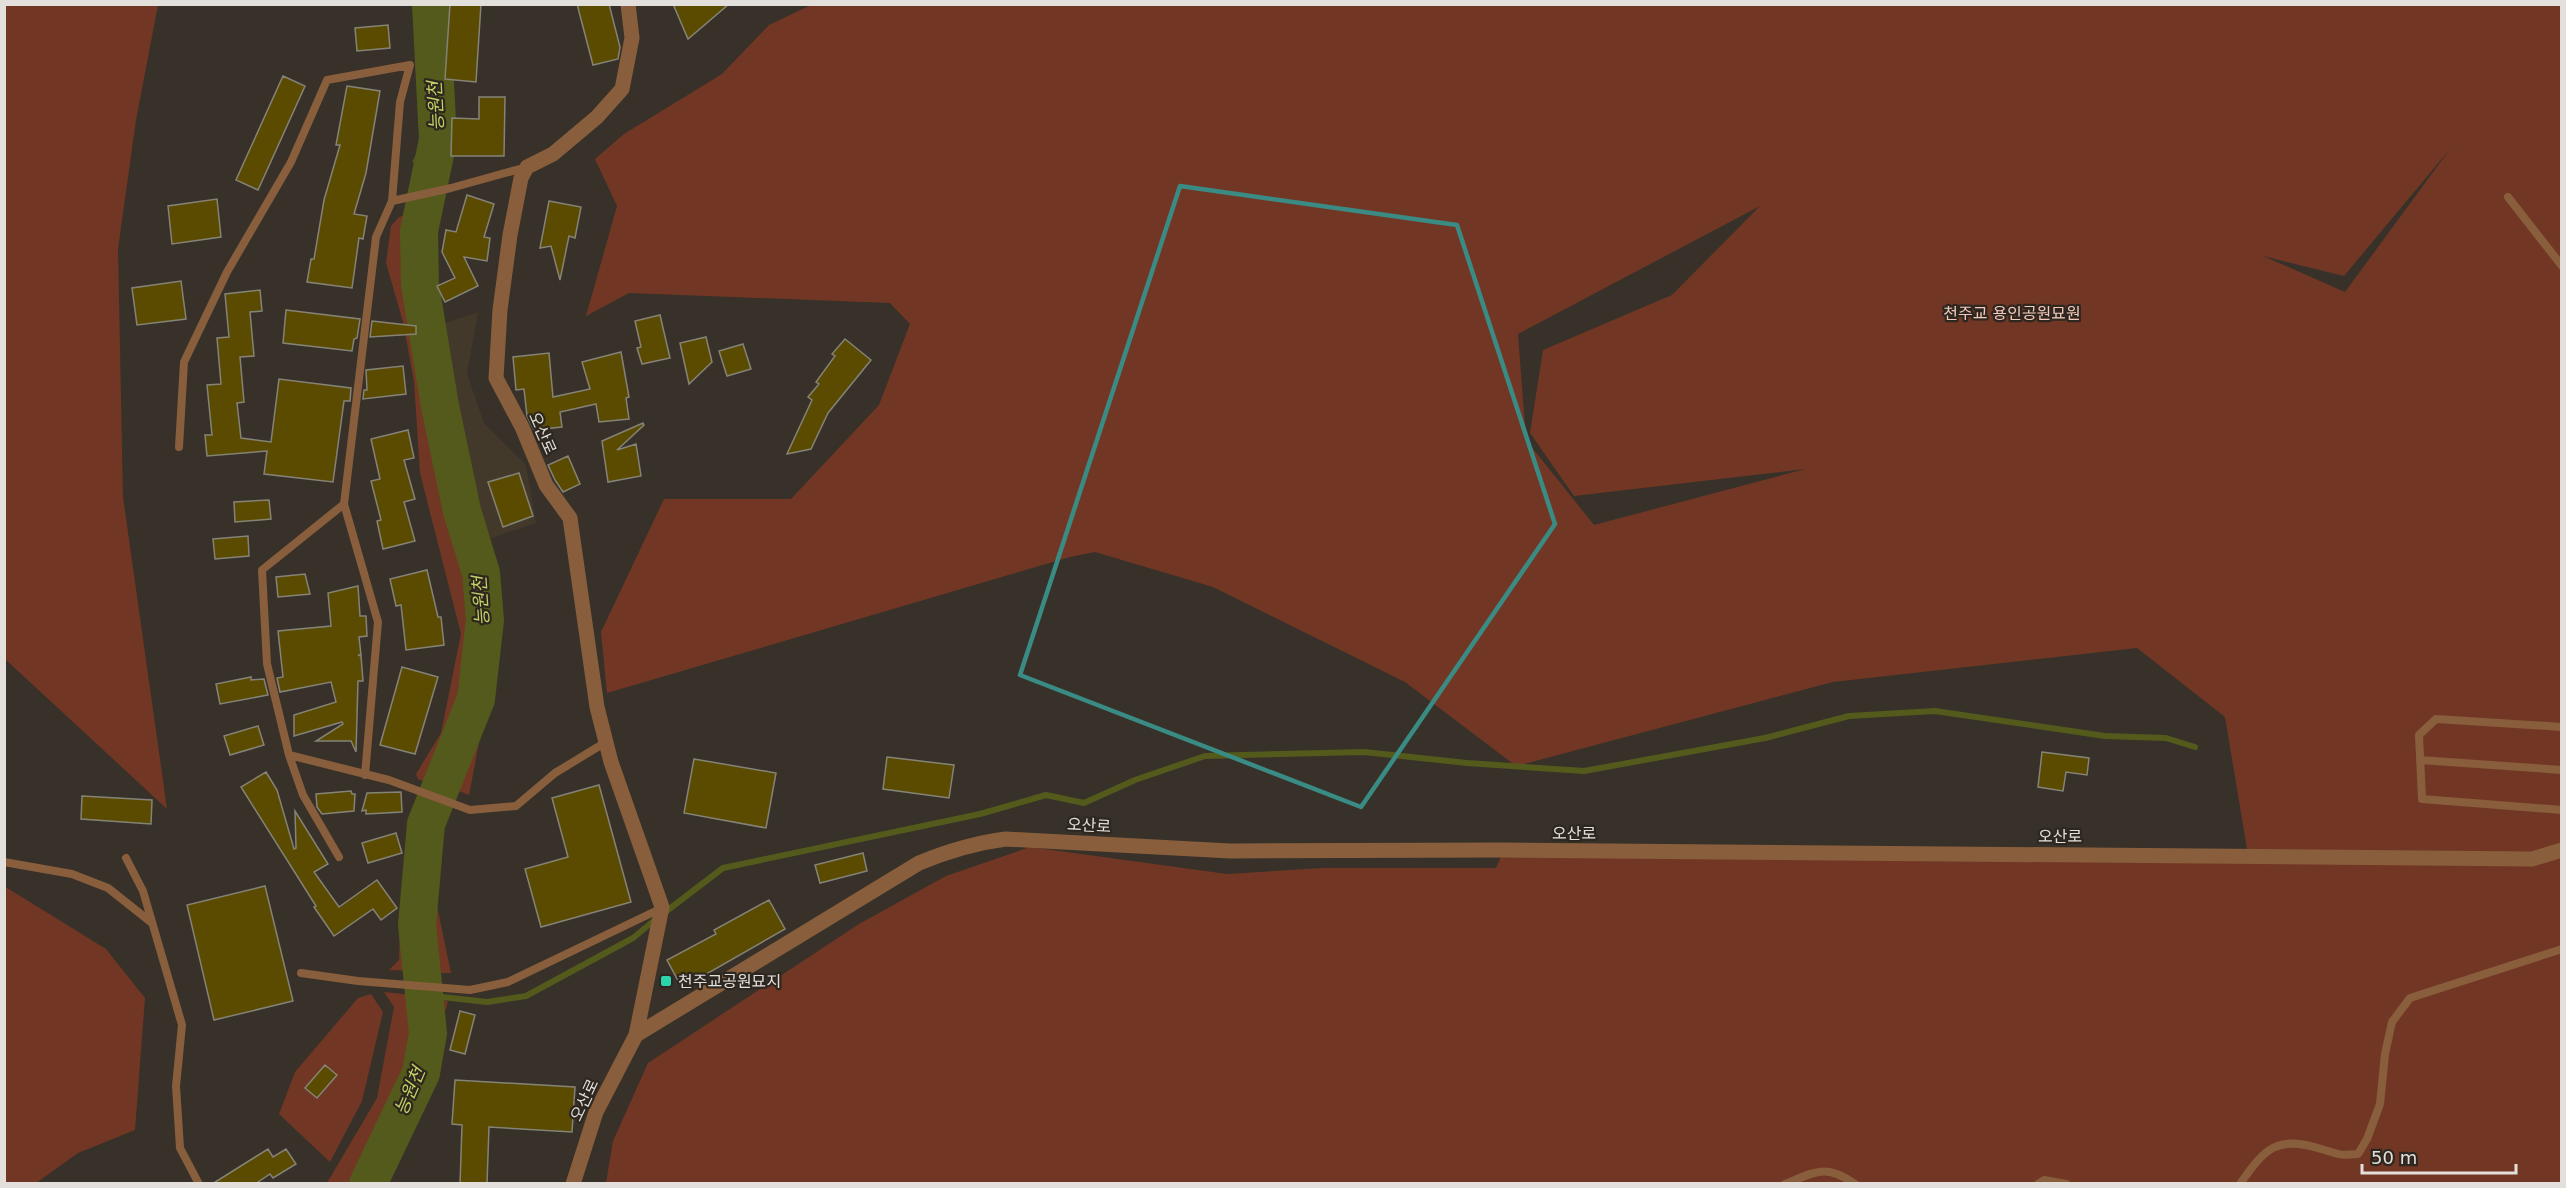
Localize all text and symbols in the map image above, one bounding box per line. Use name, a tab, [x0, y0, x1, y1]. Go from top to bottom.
water label: 능원천	[424, 78, 447, 131]
park label: 천주교 용인공원묘원	[1943, 304, 2081, 323]
street label: 오산로	[525, 409, 560, 457]
water label: 능원천	[468, 573, 493, 627]
street label: 오산로	[1066, 815, 1112, 836]
street label: 오산로	[1552, 824, 1596, 843]
street label: 오산로	[2038, 827, 2082, 846]
place label: 천주교공원묘지	[678, 972, 781, 991]
marker: 천주교공원묘지	[659, 974, 673, 988]
water label: 능원천	[390, 1062, 430, 1118]
street label: 오산로	[567, 1076, 603, 1124]
scale bar	[2362, 1137, 2516, 1175]
text: 50 m	[2371, 1147, 2417, 1168]

